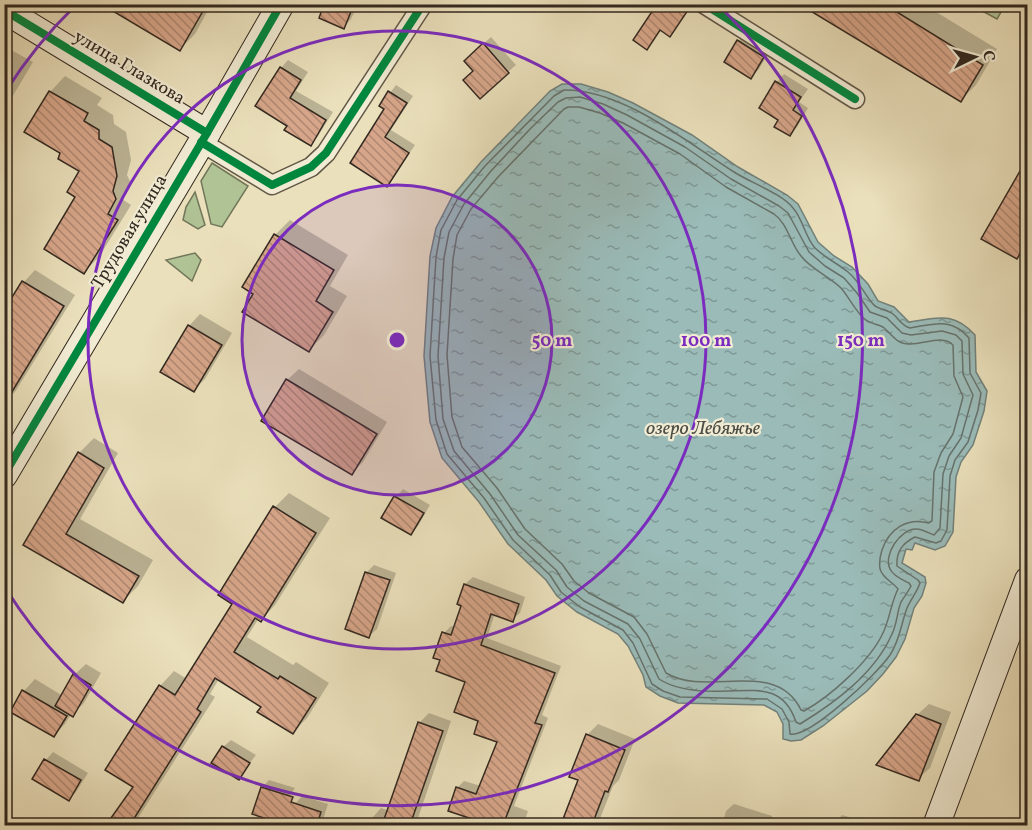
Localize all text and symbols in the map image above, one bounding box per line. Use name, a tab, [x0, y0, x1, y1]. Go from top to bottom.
street label: улица Глазкова	[69, 25, 189, 111]
north arrow	[945, 27, 1005, 87]
text: С	[977, 50, 999, 62]
street label: Трудовая улица	[86, 170, 174, 294]
text: 50 m	[532, 329, 572, 354]
text: 100 m	[681, 329, 731, 354]
text: 150 m	[837, 329, 885, 354]
centre of rings	[387, 330, 407, 350]
water label: озеро Лебяжье	[646, 415, 761, 443]

